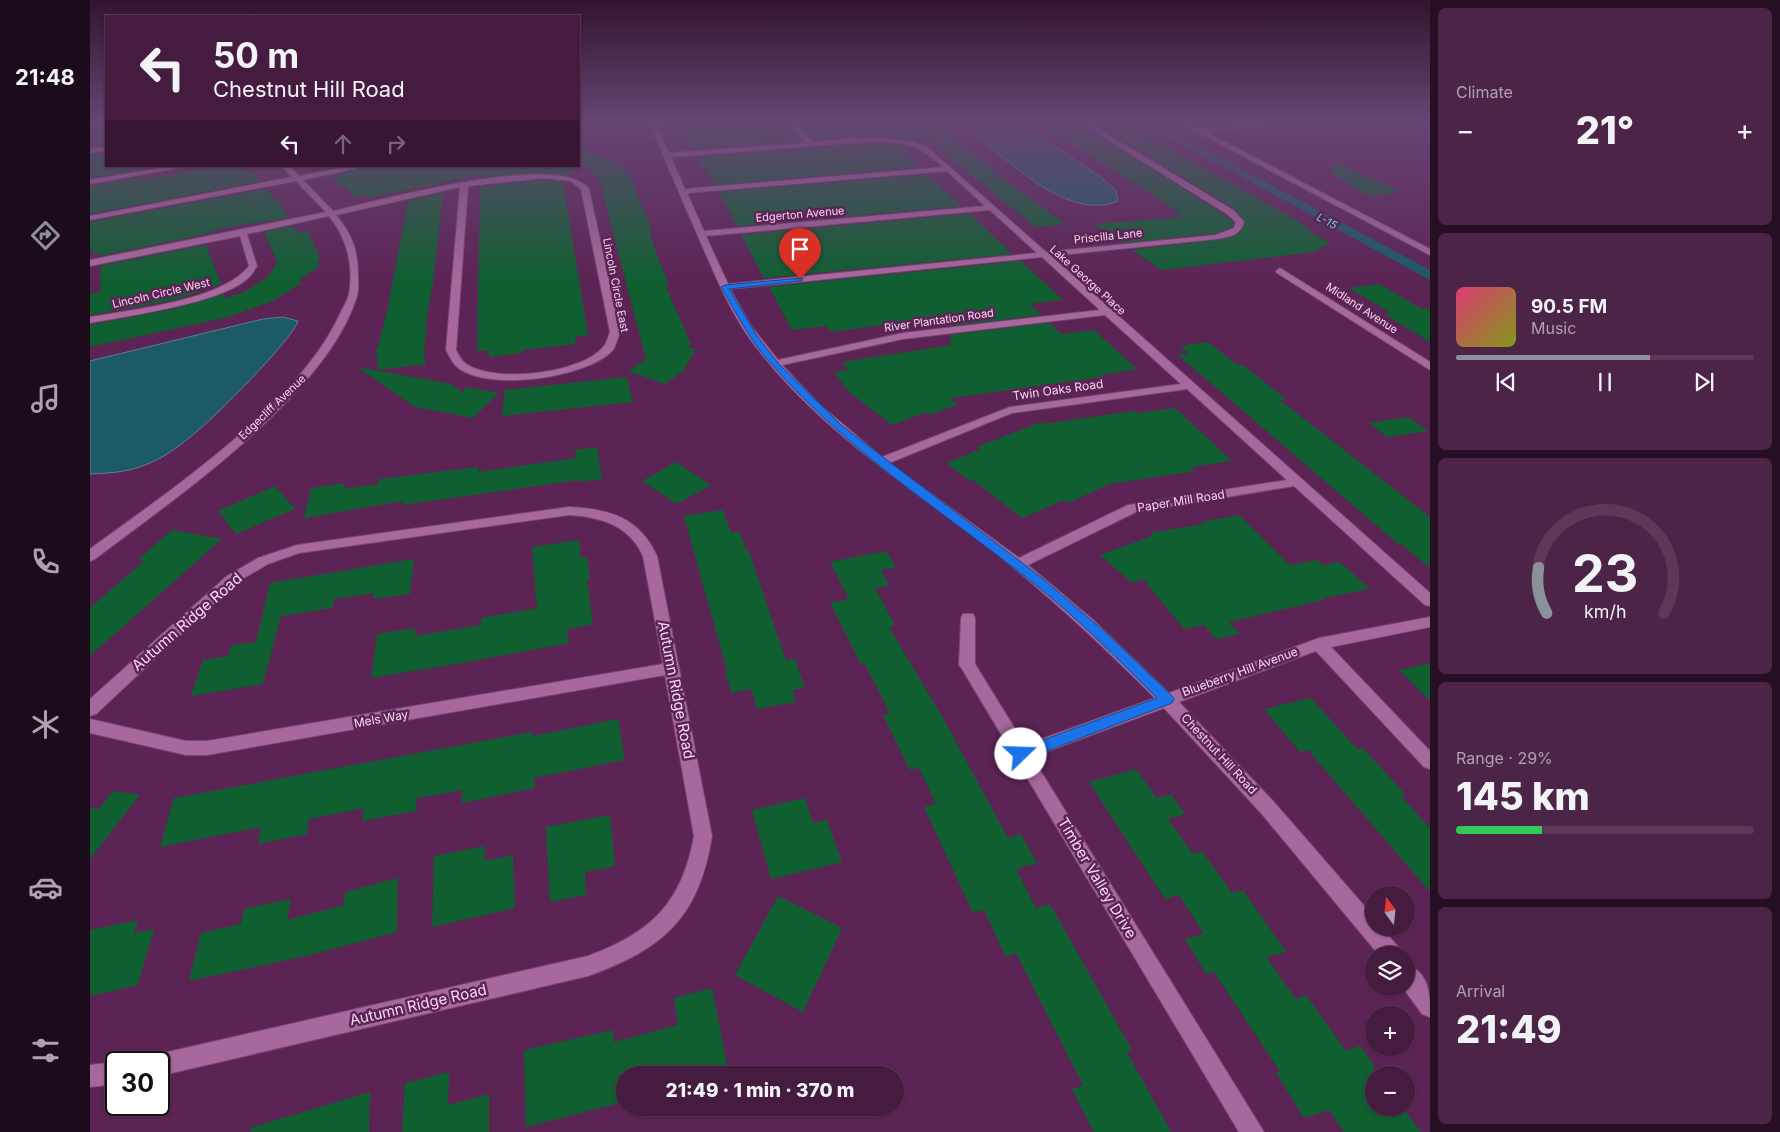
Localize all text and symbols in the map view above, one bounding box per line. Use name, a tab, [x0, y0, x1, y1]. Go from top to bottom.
text: 50 m	[213, 34, 299, 76]
icon: left	[130, 35, 195, 100]
text: 21:48	[15, 64, 75, 90]
text: Chestnut Hill Road	[213, 76, 405, 102]
text: Climate	[1456, 82, 1513, 102]
text: 21°	[1576, 107, 1634, 153]
text: −	[1456, 113, 1475, 147]
text: +	[1735, 113, 1754, 147]
icon: left	[276, 130, 304, 158]
icon: ahead	[329, 130, 357, 158]
icon: right	[382, 130, 410, 158]
street label: Edgerton Avenue	[755, 203, 845, 225]
water label: L-15	[1314, 210, 1340, 232]
icon: directions	[28, 218, 63, 253]
street label: Priscilla Lane	[1073, 225, 1143, 247]
pin	[779, 228, 821, 279]
icon: arrive	[786, 235, 814, 263]
street label: Lincoln Circle East	[600, 237, 632, 334]
street label: Lake George Place	[1047, 242, 1129, 318]
street label: Lincoln Circle West	[111, 275, 212, 311]
street label: Midland Avenue	[1323, 279, 1401, 337]
text: 90.5 FM	[1531, 295, 1607, 318]
street label: River Plantation Road	[883, 305, 995, 335]
text: Music	[1531, 318, 1576, 338]
icon: previous	[1492, 368, 1520, 396]
icon: pause	[1591, 368, 1619, 396]
icon: next	[1690, 368, 1718, 396]
street label: Edgecliff Avenue	[236, 372, 308, 442]
street label: Twin Oaks Road	[1012, 376, 1104, 403]
icon: music	[28, 381, 63, 416]
street label: Paper Mill Road	[1136, 486, 1226, 515]
text: 23	[1572, 542, 1638, 605]
icon: phone	[28, 544, 63, 579]
street label: Autumn Ridge Road	[128, 569, 246, 675]
text: km/h	[1584, 601, 1626, 622]
street label: Autumn Ridge Road	[654, 619, 699, 760]
street label: Blueberry Hill Avenue	[1180, 644, 1300, 699]
street label: Mels Way	[353, 706, 410, 731]
icon: climate	[28, 707, 63, 742]
street label: Chestnut Hill Road	[1178, 710, 1261, 797]
position arrow	[994, 727, 1046, 779]
text: Range · 29%	[1456, 748, 1553, 768]
text: 145 km	[1456, 773, 1590, 819]
street label: Timber Valley Drive	[1054, 814, 1141, 942]
icon: car	[28, 870, 63, 905]
north arrow	[1365, 886, 1415, 936]
map controls	[1365, 886, 1415, 1116]
button: layers	[1365, 946, 1415, 996]
street label: Autumn Ridge Road	[348, 980, 488, 1030]
text: Arrival	[1456, 981, 1505, 1001]
button: +	[1365, 1006, 1415, 1056]
text: 21:49	[1456, 1006, 1562, 1052]
icon: filters	[28, 1033, 63, 1068]
speed limit sign: 30	[105, 1051, 170, 1116]
button: −	[1365, 1066, 1415, 1116]
text: 21:49 · 1 min · 370 m	[666, 1079, 854, 1102]

